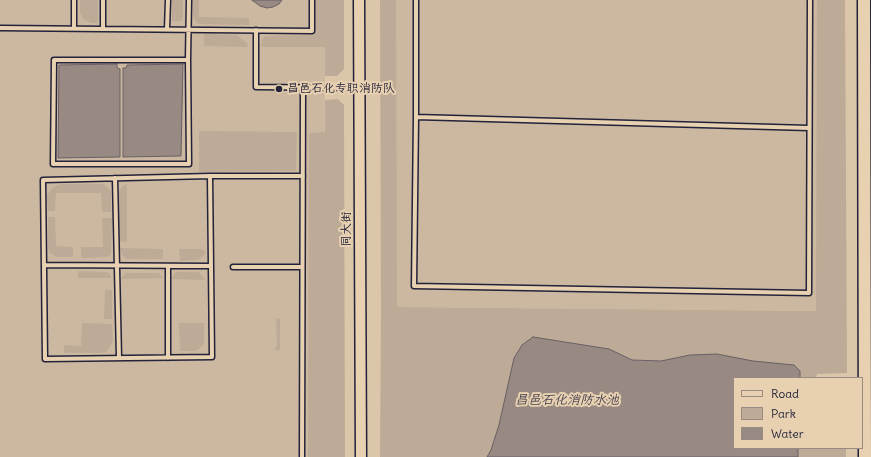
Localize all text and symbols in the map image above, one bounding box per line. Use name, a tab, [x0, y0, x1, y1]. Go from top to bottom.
place label: 昌邑石化专职消防队	[287, 82, 395, 96]
marker: 昌邑石化专职消防队	[274, 84, 284, 94]
street label: 同大街	[340, 211, 354, 247]
legend	[733, 377, 863, 449]
text: Road	[771, 386, 799, 401]
water label: 昌邑石化消防水池	[515, 392, 619, 408]
text: Park	[771, 406, 796, 421]
text: Water	[771, 426, 804, 441]

